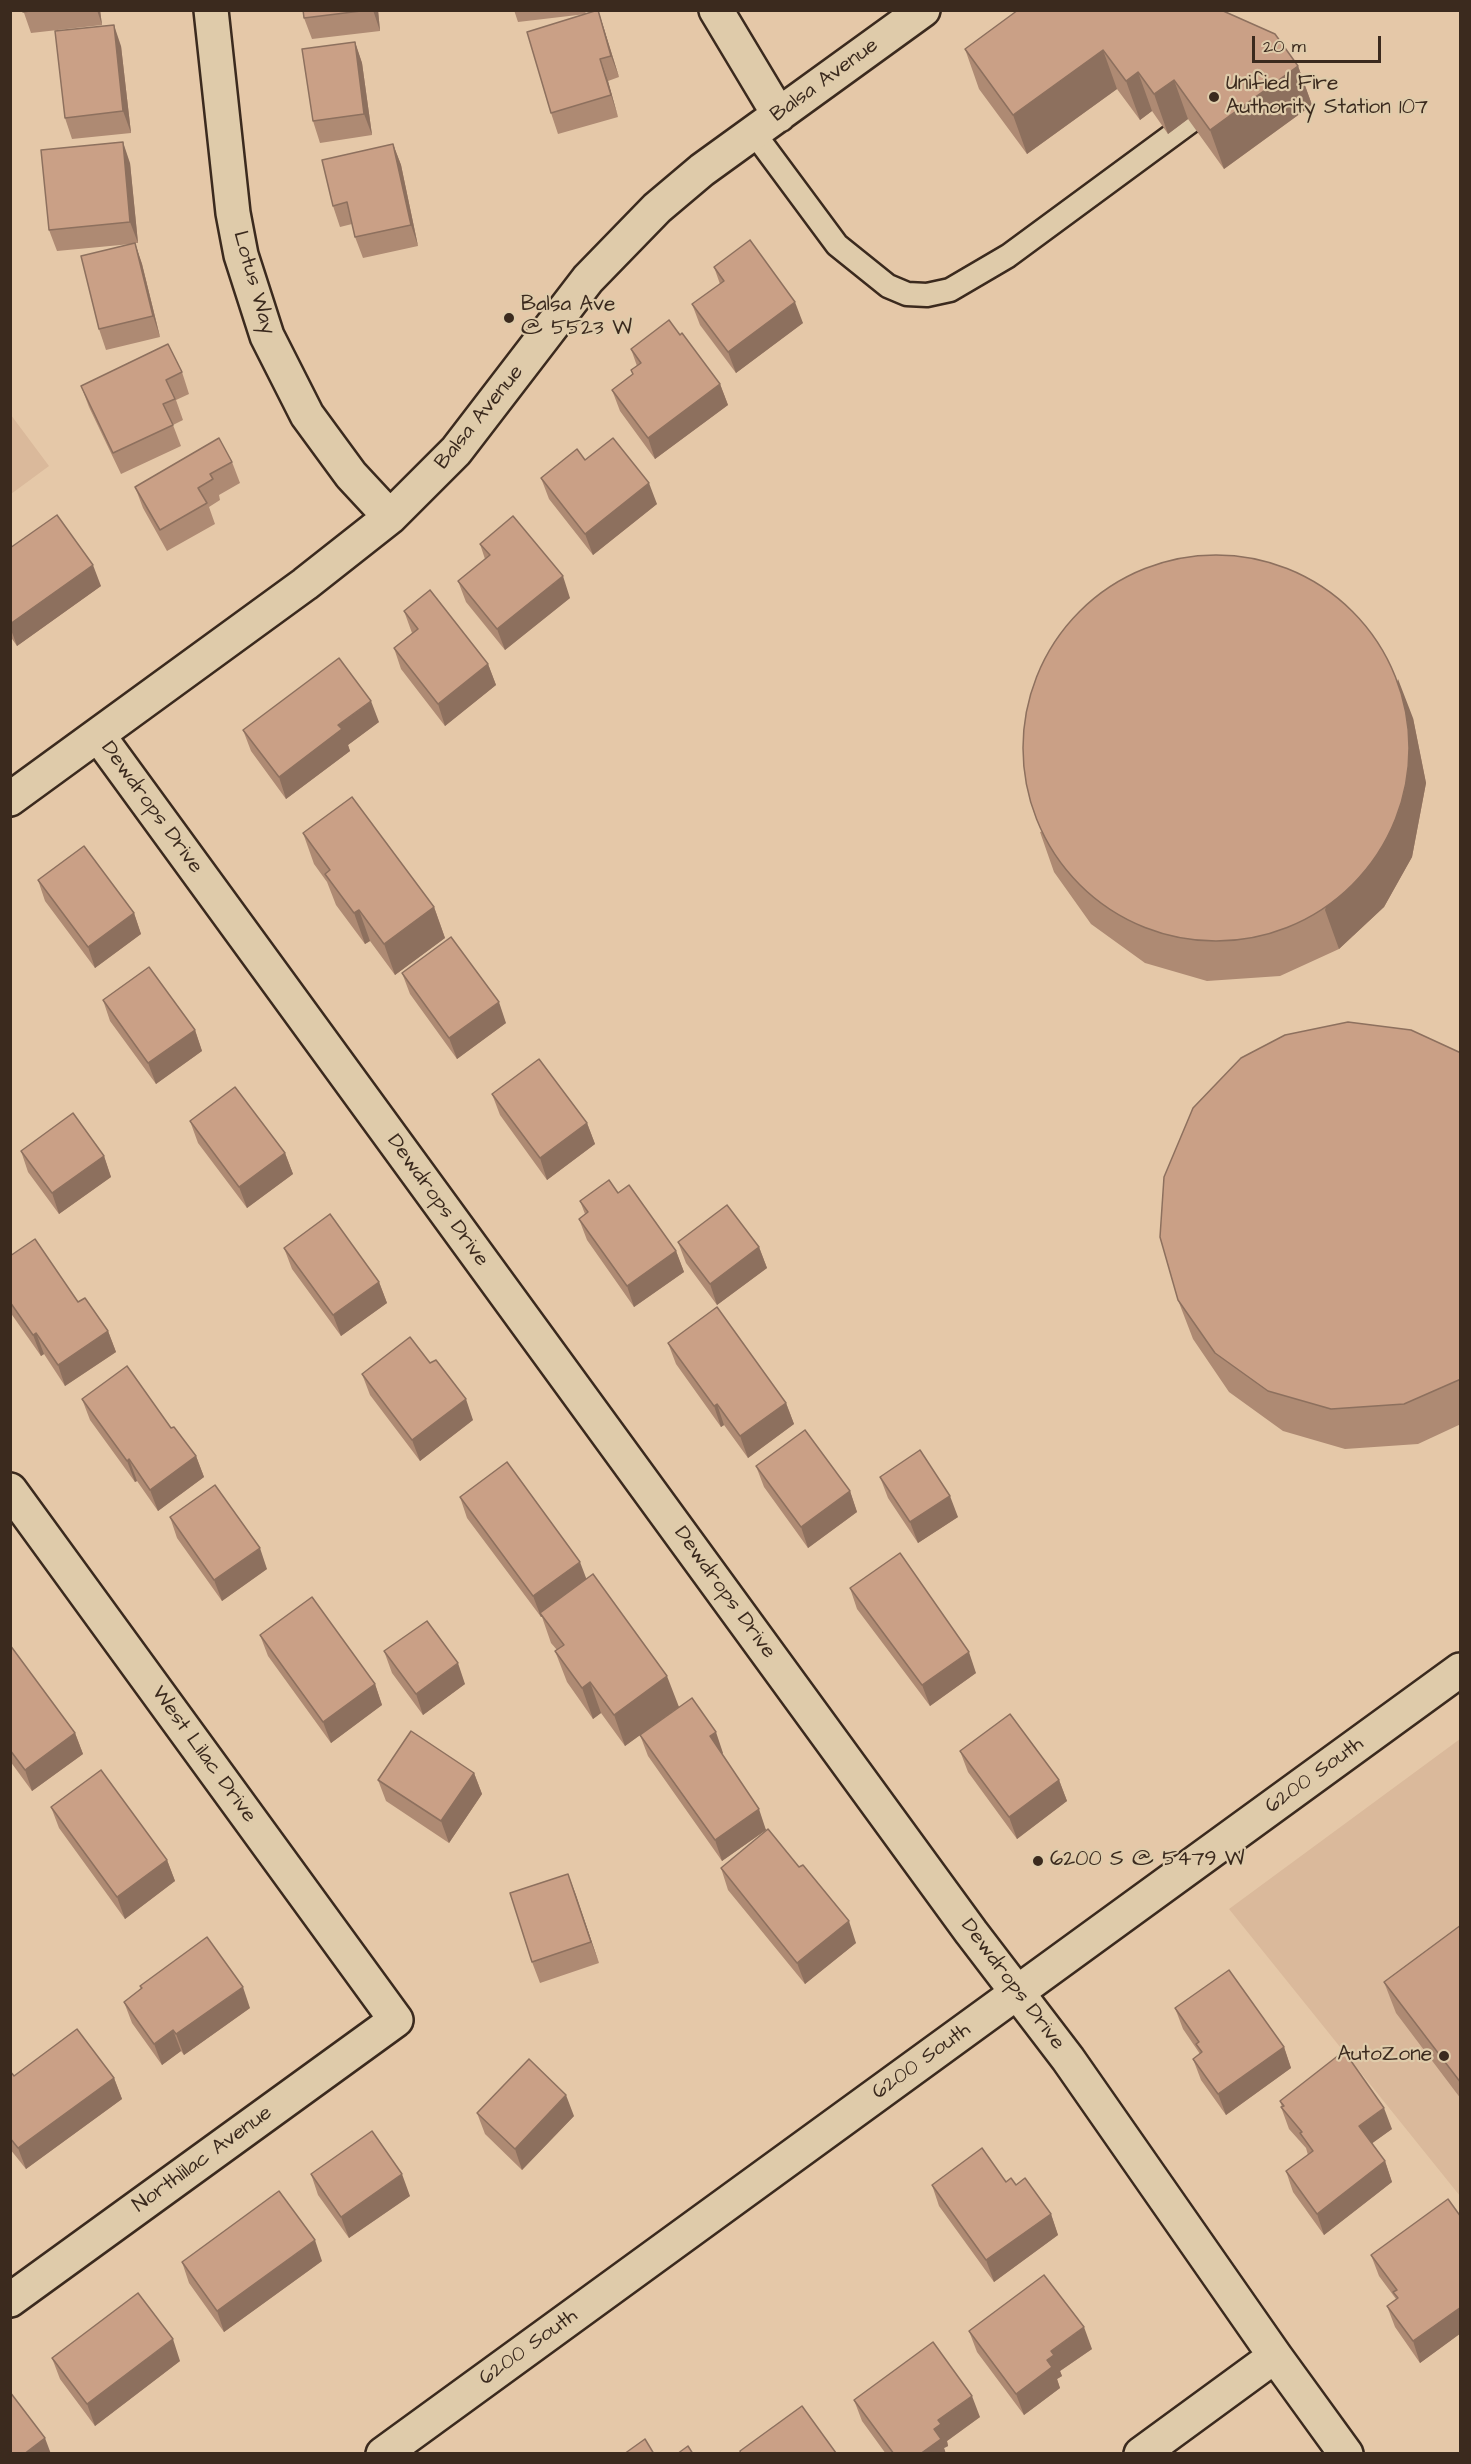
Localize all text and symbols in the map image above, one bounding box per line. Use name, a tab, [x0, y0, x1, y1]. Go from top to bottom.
scale bar	[1255, 24, 1384, 62]
street label: Balsa Avenue	[766, 34, 884, 128]
text: 20 m	[1263, 34, 1306, 59]
place label: Unified Fire Authority Station 107	[1226, 72, 1428, 122]
marker: Unified Fire Authority Station 107	[1207, 90, 1221, 104]
street label: Lotus Way	[226, 228, 280, 338]
place label: Balsa Ave @ 5523 W	[521, 293, 632, 343]
marker: Balsa Ave @ 5523 W	[502, 311, 516, 325]
street label: Balsa Avenue	[430, 361, 530, 475]
street label: Dewdrops Drive	[95, 737, 207, 879]
street label: Dewdrops Drive	[381, 1130, 493, 1272]
street label: Dewdrops Drive	[668, 1522, 780, 1664]
street label: West Lilac Drive	[145, 1682, 261, 1828]
street label: 6200 South	[1261, 1732, 1369, 1820]
place label: 6200 S @ 5479 W	[1050, 1848, 1244, 1874]
marker: 6200 S @ 5479 W	[1031, 1854, 1045, 1868]
street label: Dewdrops Drive	[955, 1915, 1069, 2055]
street label: 6200 South	[868, 2018, 976, 2106]
place label: AutoZone	[1337, 2043, 1432, 2069]
marker: AutoZone	[1437, 2049, 1451, 2063]
street label: Northlilac Avenue	[129, 2101, 277, 2219]
street label: 6200 South	[475, 2304, 583, 2392]

